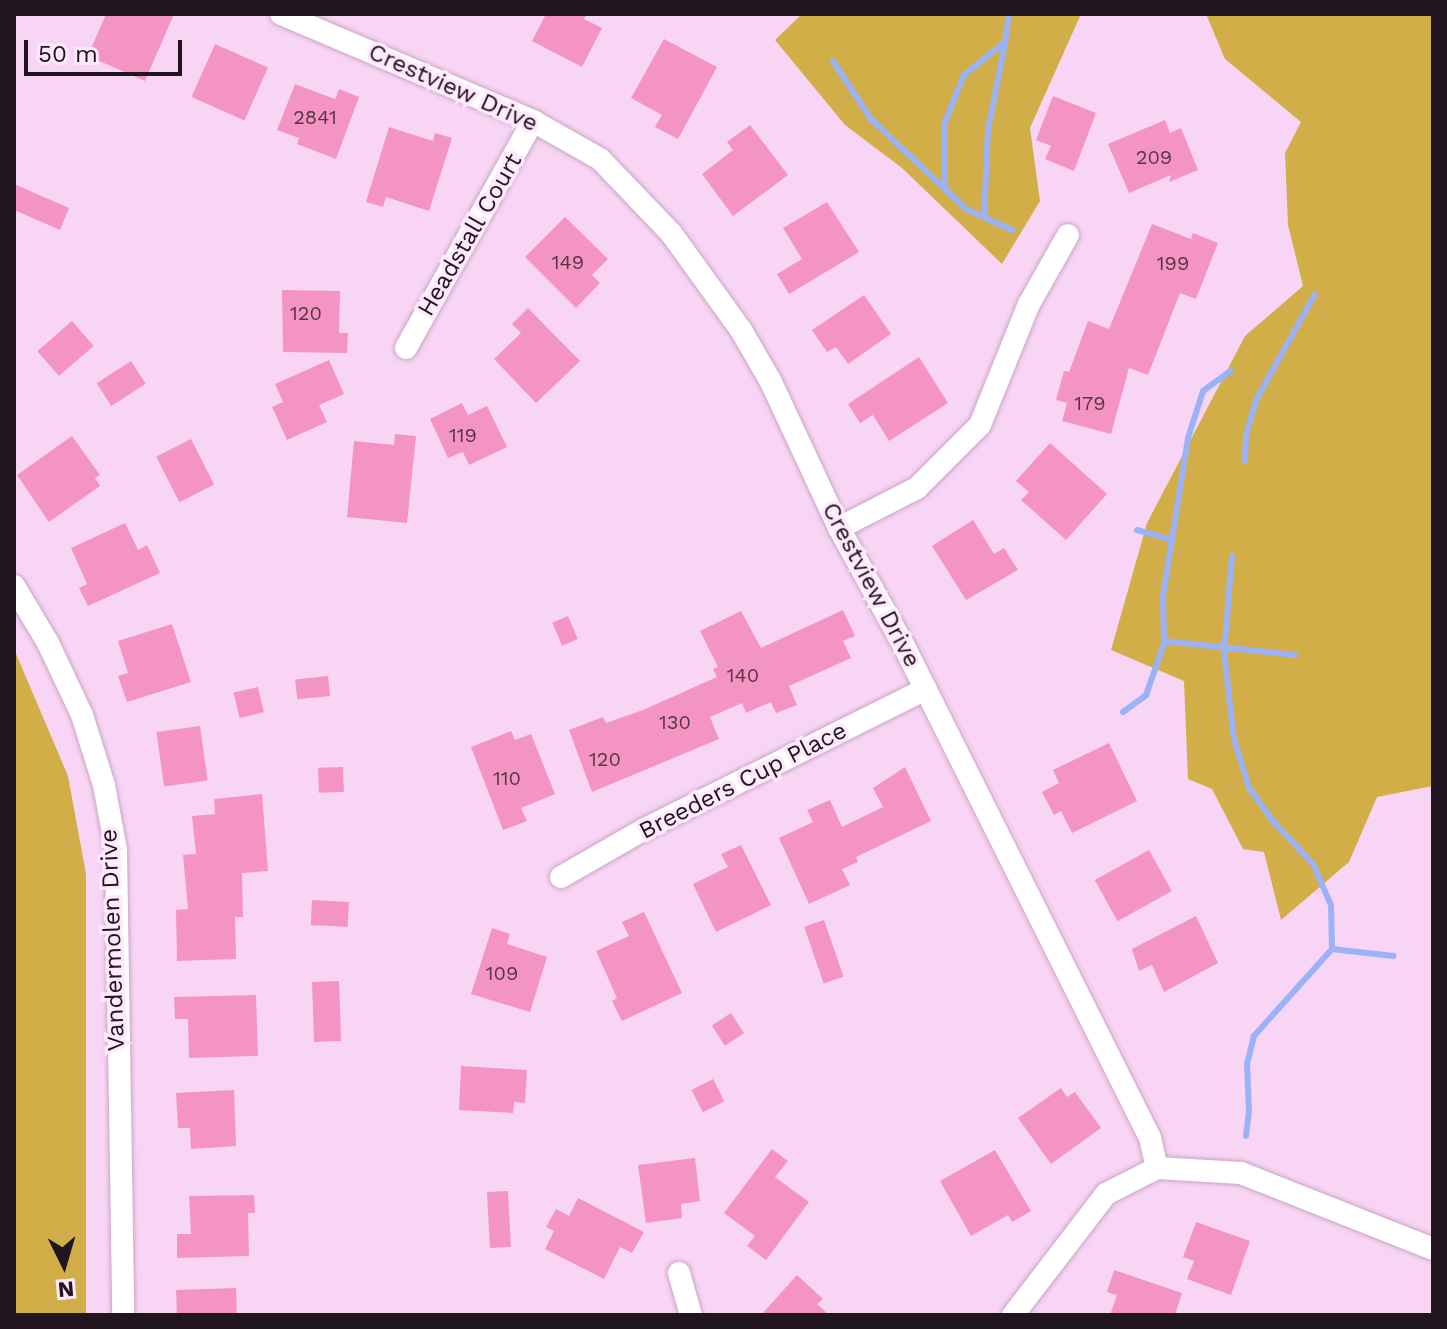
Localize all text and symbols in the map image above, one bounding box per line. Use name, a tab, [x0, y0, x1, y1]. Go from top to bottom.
scale bar	[28, 24, 186, 74]
street label: Crestview Drive	[364, 38, 542, 138]
text: 50 m	[38, 40, 98, 68]
house number: 2841	[293, 105, 337, 129]
house number: 209	[1136, 145, 1172, 169]
street label: Headstall Court	[412, 148, 528, 322]
house number: 149	[552, 250, 584, 274]
house number: 199	[1157, 251, 1189, 275]
house number: 120	[290, 301, 322, 325]
house number: 179	[1074, 391, 1106, 415]
house number: 119	[449, 423, 477, 447]
street label: Crestview Drive	[815, 498, 927, 672]
house number: 140	[727, 663, 759, 687]
house number: 130	[659, 710, 691, 734]
street label: Breeders Cup Place	[634, 716, 852, 846]
house number: 120	[589, 747, 621, 771]
house number: 110	[493, 766, 521, 790]
street label: Vandermolen Drive	[95, 828, 131, 1052]
house number: 109	[486, 961, 518, 985]
north arrow	[24, 1225, 104, 1305]
text: N	[57, 1276, 75, 1303]

